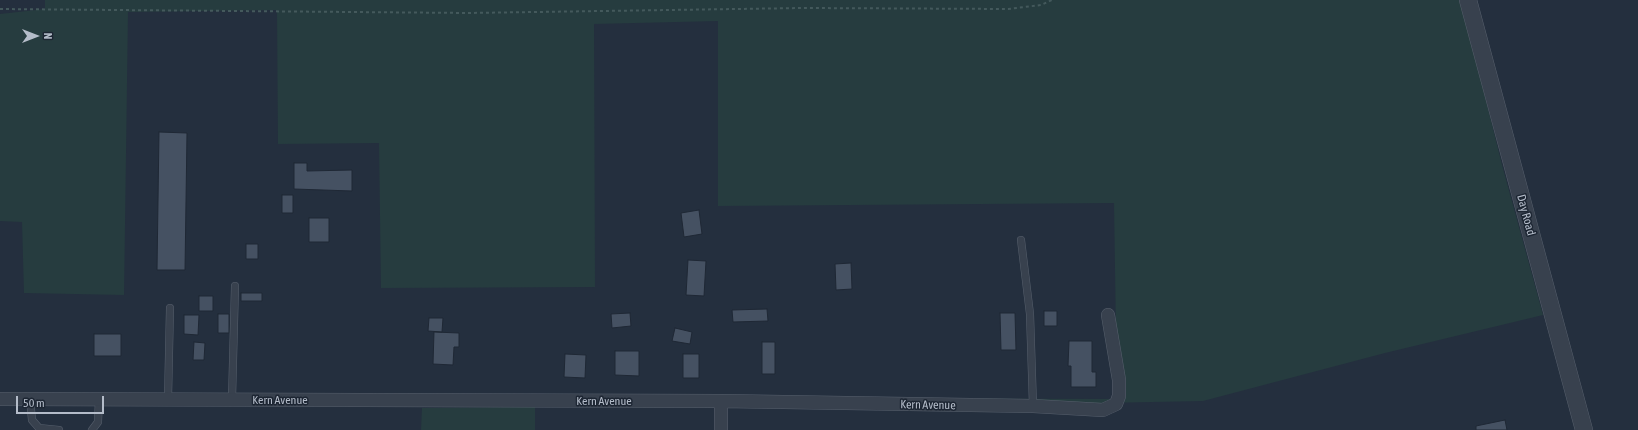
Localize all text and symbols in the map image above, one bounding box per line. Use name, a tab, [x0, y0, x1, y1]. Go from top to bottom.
north arrow	[16, 16, 56, 56]
text: N	[42, 33, 54, 39]
street label: Day Road	[1514, 193, 1538, 237]
scale bar	[18, 388, 106, 414]
street label: Kern Avenue	[252, 393, 308, 407]
street label: Kern Avenue	[576, 394, 632, 408]
text: 50 m	[23, 396, 45, 410]
street label: Kern Avenue	[900, 397, 956, 413]

